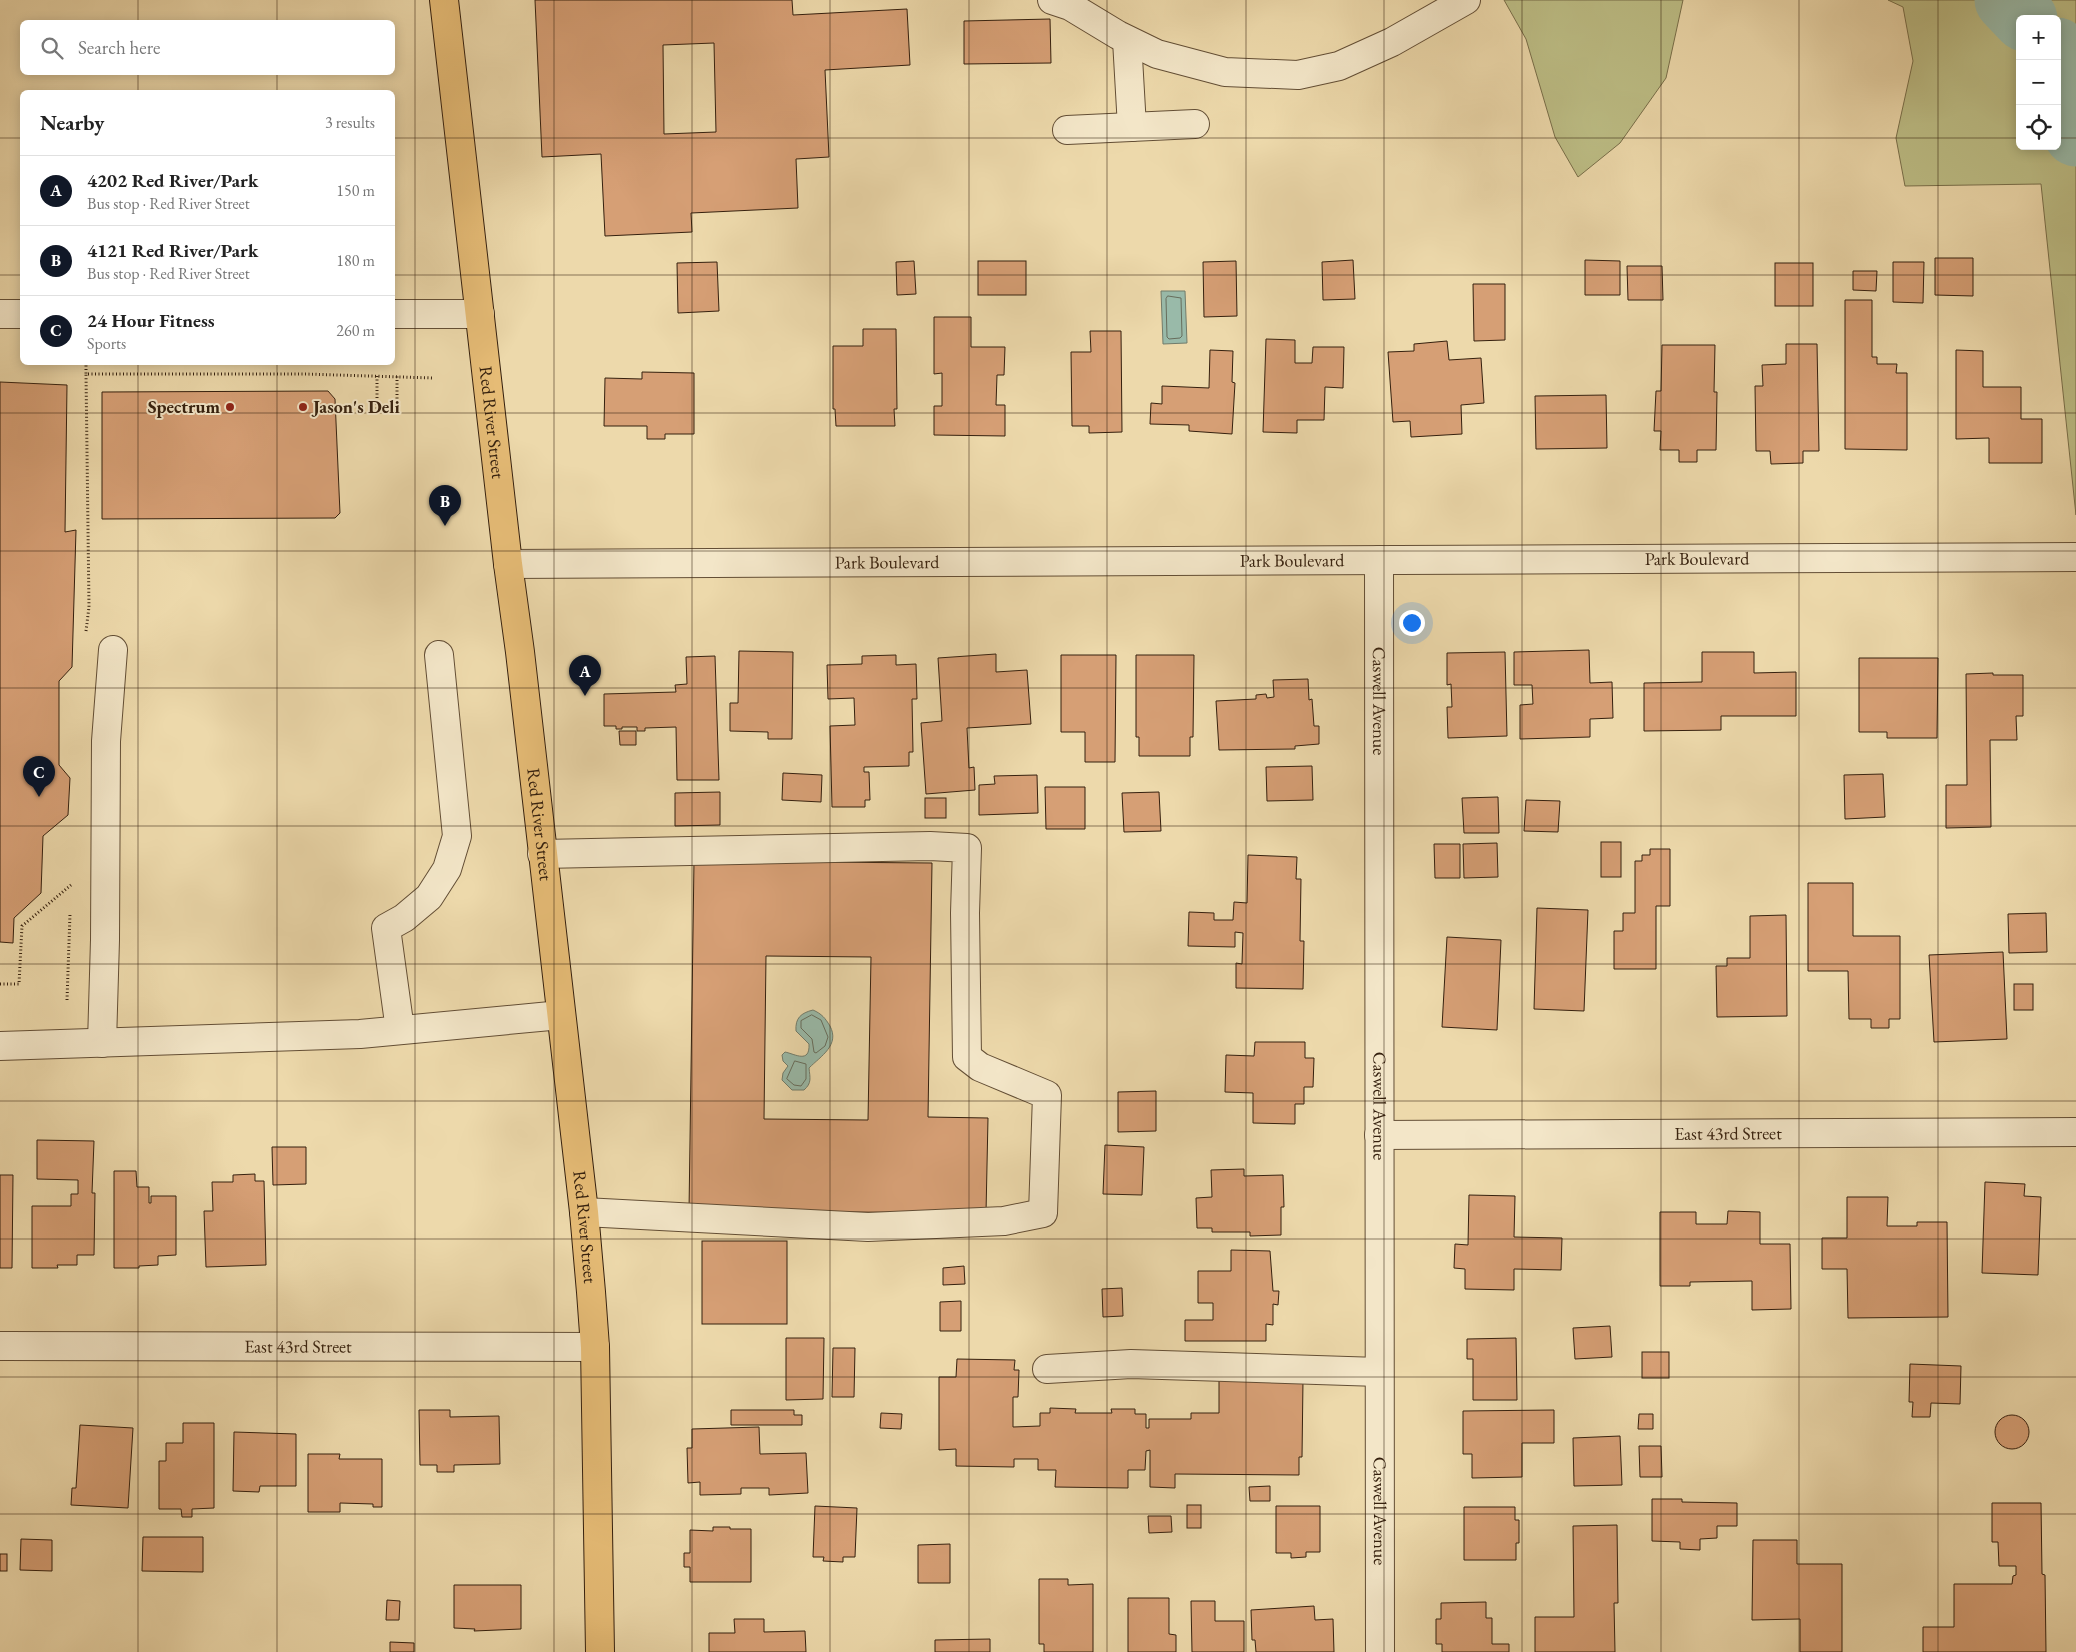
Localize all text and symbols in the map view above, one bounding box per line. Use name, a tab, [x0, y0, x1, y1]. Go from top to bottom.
map controls	[2016, 15, 2061, 150]
button: +	[2016, 15, 2061, 60]
search box	[20, 20, 395, 75]
icon: search	[38, 34, 66, 62]
text: Search here	[78, 35, 160, 60]
button: −	[2016, 60, 2061, 105]
button: locate	[2016, 105, 2061, 150]
text: Nearby	[40, 109, 104, 136]
text: 3 results	[325, 112, 375, 133]
text: 4202 Red River/Park	[87, 168, 258, 193]
text: A	[50, 180, 62, 201]
text: 150 m	[336, 180, 375, 201]
text: Bus stop · Red River Street	[87, 193, 250, 214]
text: 4121 Red River/Park	[87, 238, 258, 263]
text: B	[51, 250, 61, 271]
text: 180 m	[336, 250, 375, 271]
text: Bus stop · Red River Street	[87, 263, 250, 284]
text: 24 Hour Fitness	[87, 308, 215, 333]
text: C	[50, 320, 62, 341]
text: 260 m	[336, 320, 375, 341]
text: Sports	[87, 333, 126, 354]
street label: Red River Street	[475, 365, 510, 480]
place label: Spectrum	[148, 395, 220, 418]
place label: Jason's Deli	[311, 395, 400, 418]
marker: Spectrum	[224, 401, 236, 413]
marker: Jason's Deli	[297, 401, 309, 413]
pin: B	[429, 485, 461, 526]
street label: Park Boulevard	[1645, 546, 1750, 570]
street label: Park Boulevard	[1240, 548, 1345, 572]
street label: Park Boulevard	[835, 550, 940, 574]
your location	[1399, 610, 1425, 636]
street label: Caswell Avenue	[1368, 647, 1391, 755]
pin: A	[569, 655, 601, 696]
pin: C	[23, 756, 55, 797]
street label: Red River Street	[522, 767, 558, 882]
street label: Caswell Avenue	[1368, 1052, 1392, 1160]
street label: East 43rd Street	[1674, 1121, 1782, 1145]
street label: Red River Street	[568, 1169, 602, 1285]
street label: East 43rd Street	[244, 1334, 352, 1358]
street label: Caswell Avenue	[1369, 1457, 1392, 1565]

